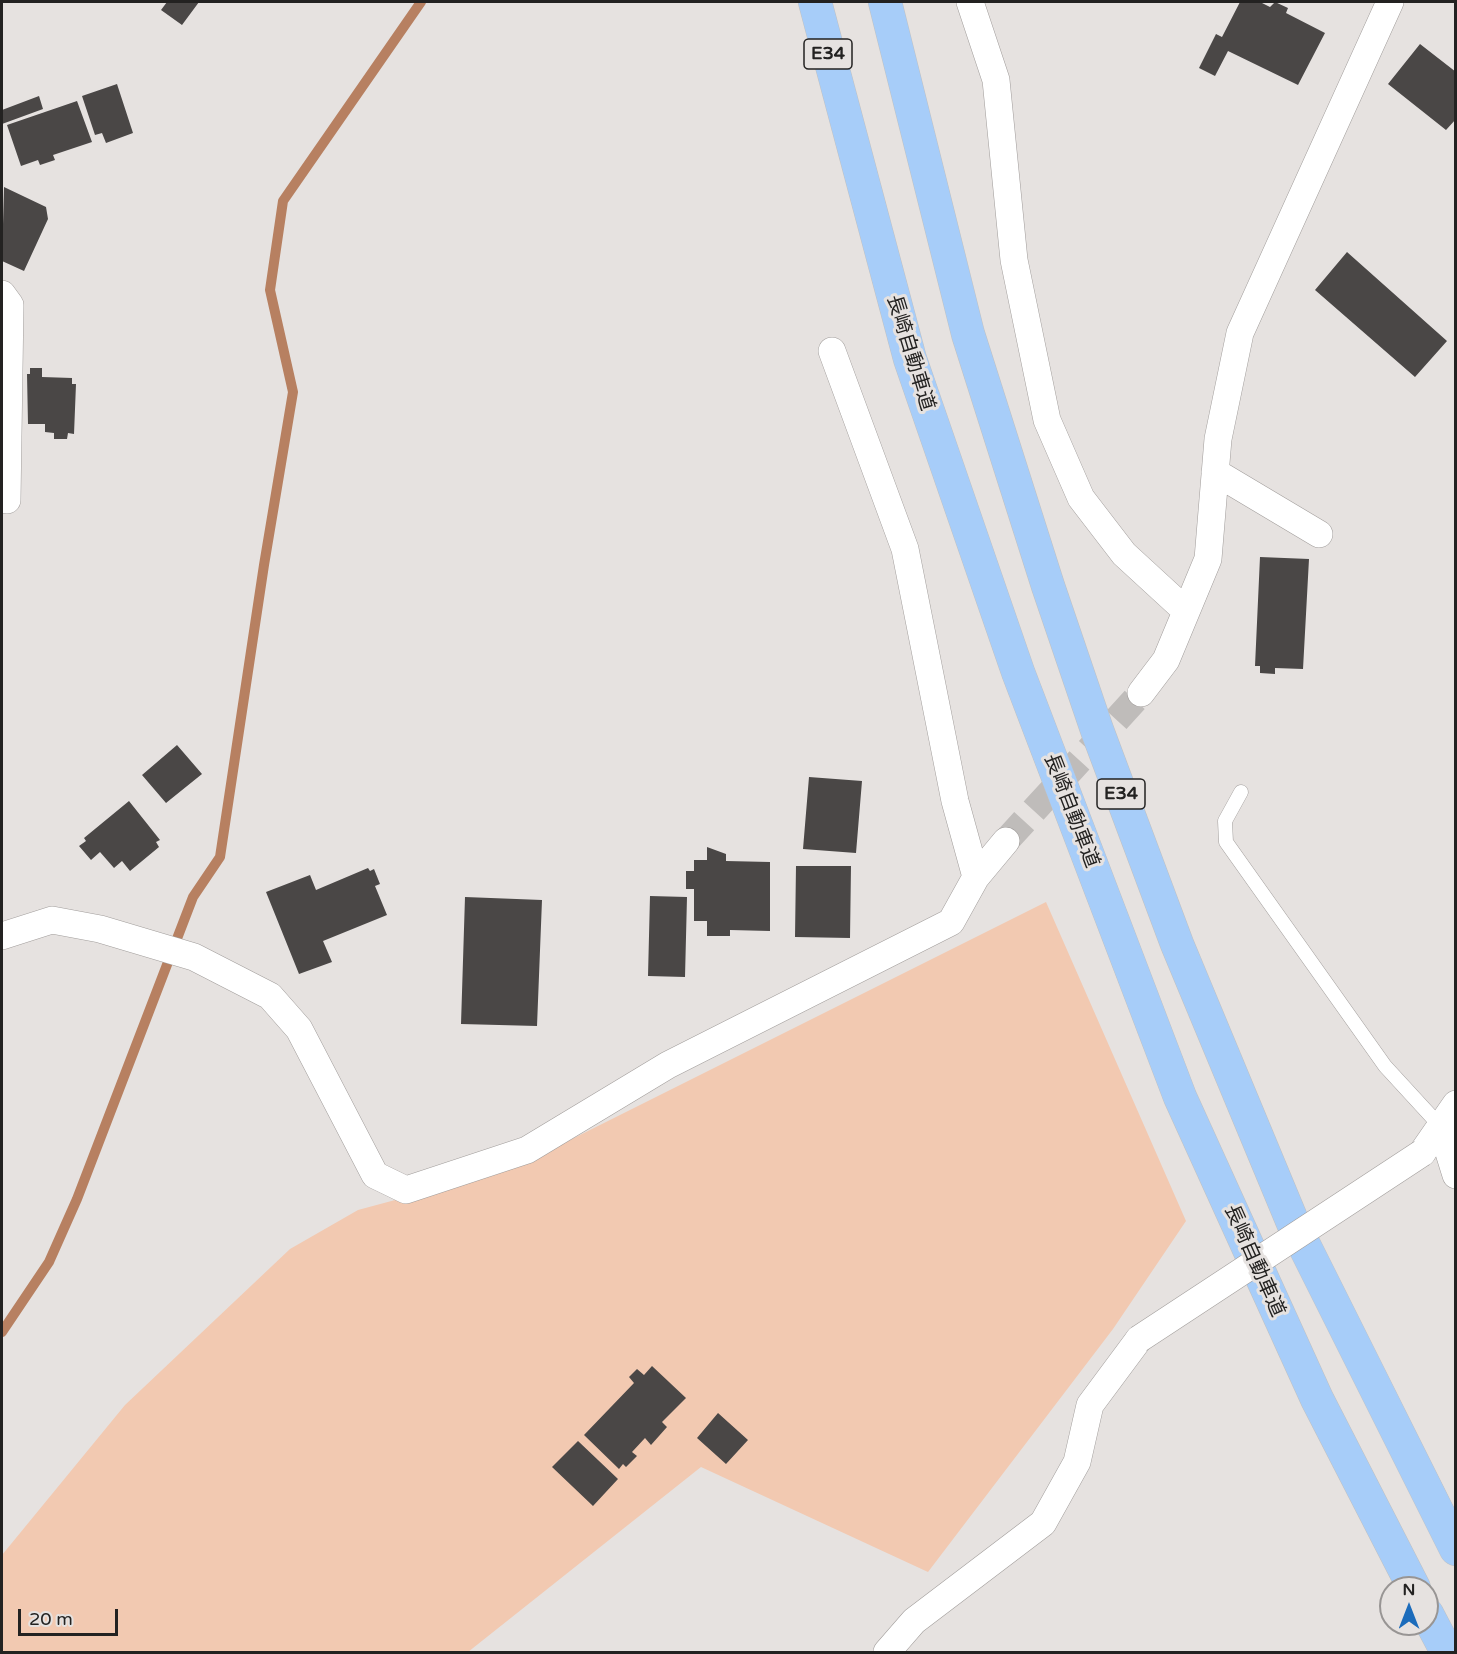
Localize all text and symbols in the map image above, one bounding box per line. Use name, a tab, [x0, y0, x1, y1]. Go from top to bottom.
road number: E34	[804, 39, 852, 69]
street label: 長崎自動車道	[881, 292, 939, 414]
street label: 長崎自動車道	[1038, 751, 1104, 871]
road number: E34	[1097, 779, 1145, 809]
street label: 長崎自動車道	[1219, 1201, 1289, 1321]
north arrow	[1379, 1576, 1439, 1636]
text: N	[1403, 1580, 1415, 1600]
scale bar	[21, 1597, 122, 1635]
text: 20 m	[29, 1608, 73, 1630]

